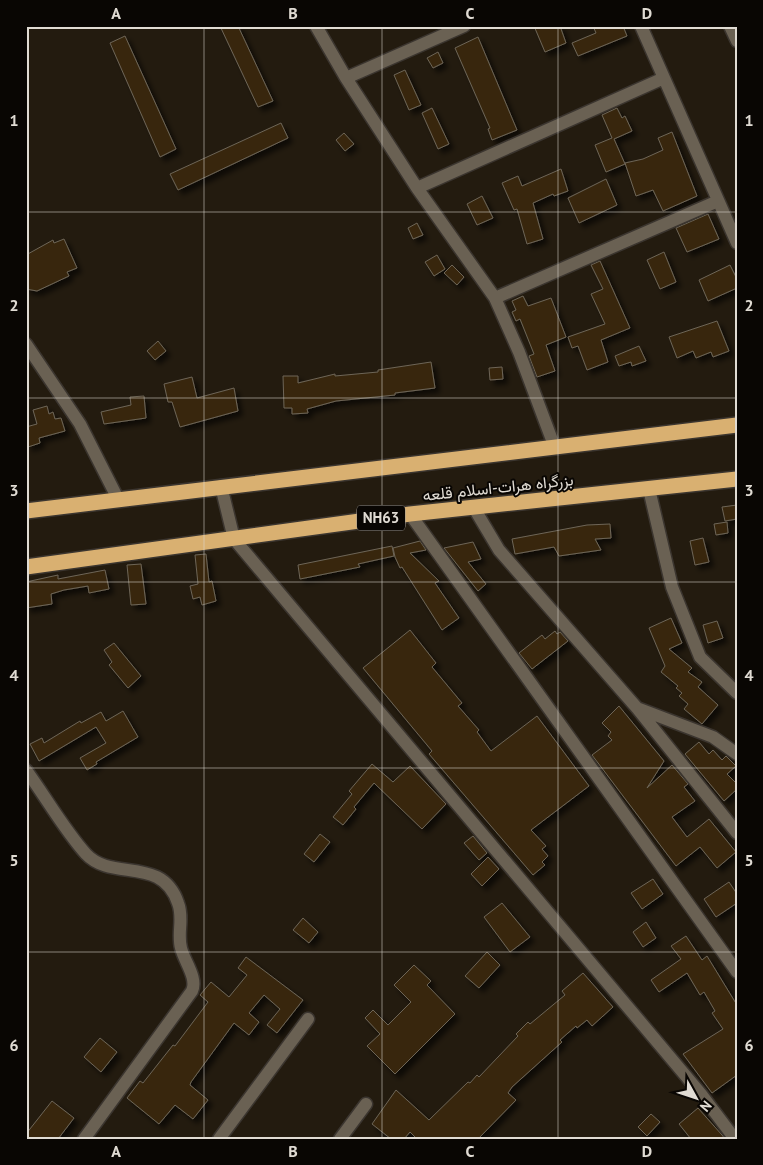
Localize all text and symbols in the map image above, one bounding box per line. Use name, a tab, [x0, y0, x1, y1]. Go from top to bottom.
text: A	[111, 3, 121, 23]
text: B	[288, 3, 298, 23]
text: C	[466, 3, 475, 23]
text: D	[642, 3, 652, 23]
text: 1	[9, 110, 19, 130]
text: 1	[744, 110, 754, 130]
text: 2	[9, 295, 19, 315]
text: 2	[744, 295, 754, 315]
street label: بزرگراه هرات-اسلام قلعه	[422, 469, 575, 506]
text: 3	[9, 480, 19, 500]
text: 3	[744, 480, 754, 500]
road number: NH63	[357, 506, 405, 530]
text: 4	[9, 665, 19, 685]
text: 4	[744, 665, 754, 685]
text: 5	[9, 850, 19, 870]
text: 5	[744, 850, 754, 870]
text: 6	[9, 1035, 19, 1055]
text: 6	[744, 1035, 754, 1055]
north arrow	[670, 1072, 720, 1122]
text: N	[696, 1097, 716, 1116]
text: A	[111, 1141, 121, 1161]
text: B	[288, 1141, 298, 1161]
text: C	[466, 1141, 475, 1161]
text: D	[642, 1141, 652, 1161]

